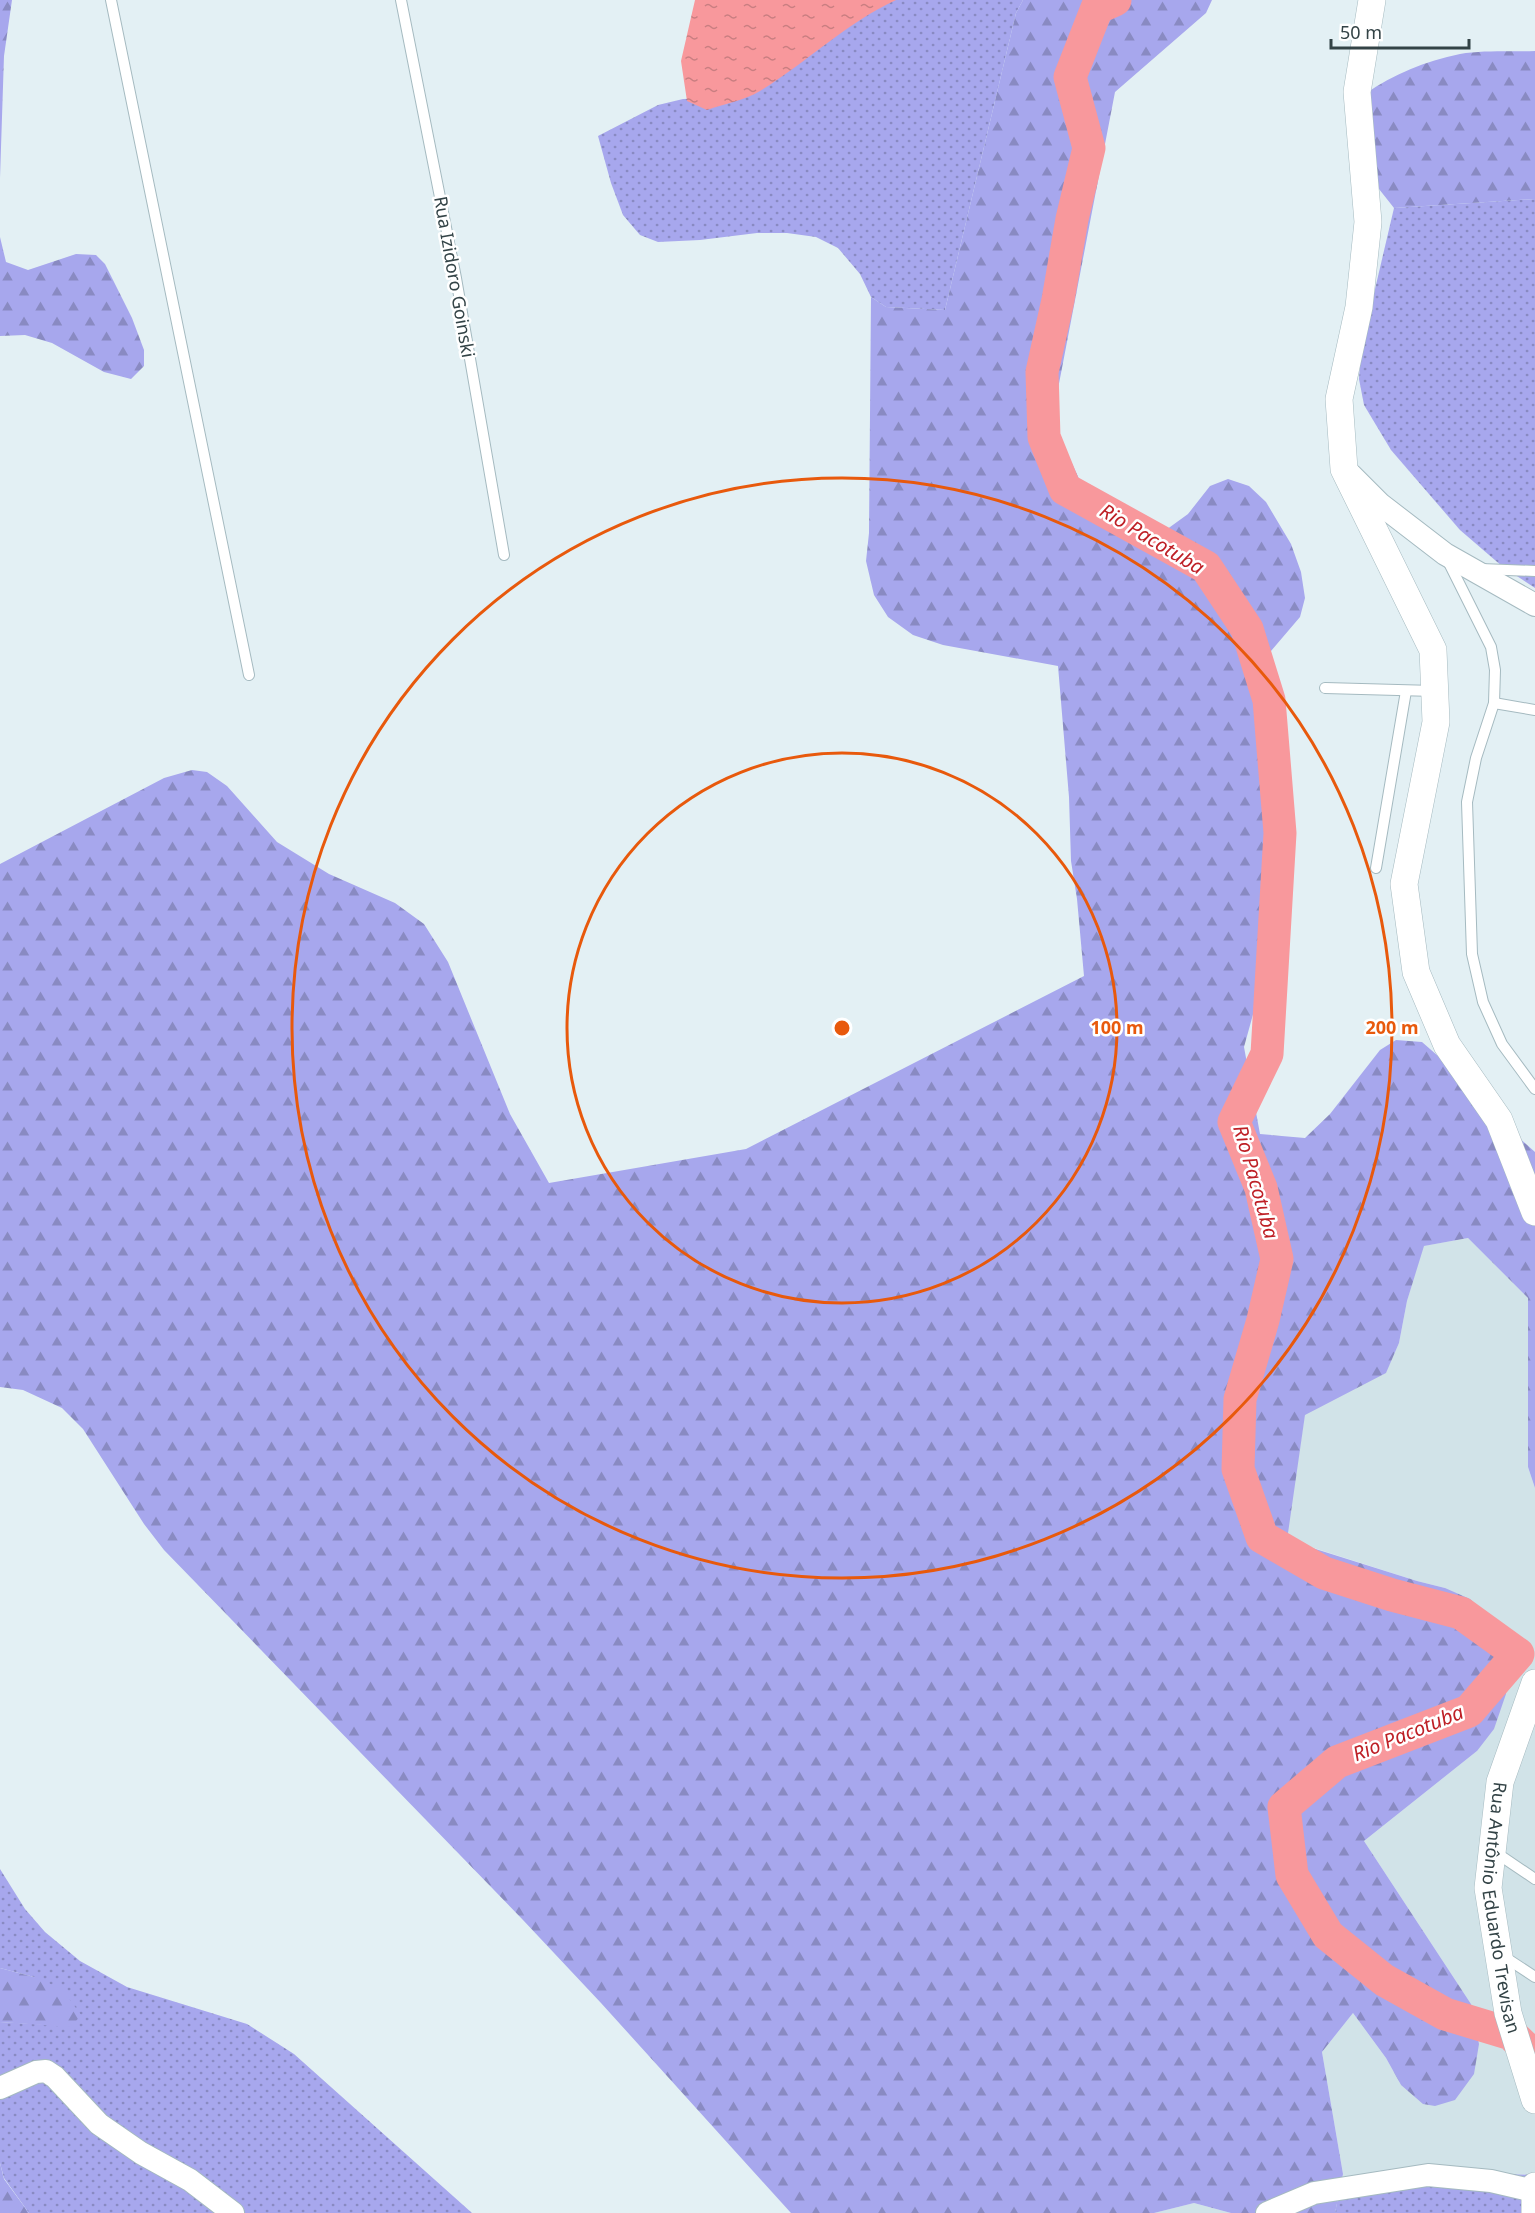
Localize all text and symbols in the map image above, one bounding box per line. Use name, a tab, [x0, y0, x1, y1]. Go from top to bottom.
scale bar	[1331, 12, 1469, 50]
text: 50 m	[1340, 20, 1382, 44]
street label: Rua Izidoro Goinski	[429, 194, 481, 359]
water label: Rio Pacotuba	[1095, 497, 1209, 580]
text: 100 m	[1090, 1015, 1144, 1039]
text: 200 m	[1365, 1015, 1419, 1039]
centre of rings	[832, 1018, 852, 1038]
water label: Rio Pacotuba	[1227, 1122, 1286, 1242]
water label: Rio Pacotuba	[1348, 1698, 1467, 1767]
street label: Rua Antônio Eduardo Trevisan	[1477, 1781, 1527, 2036]

